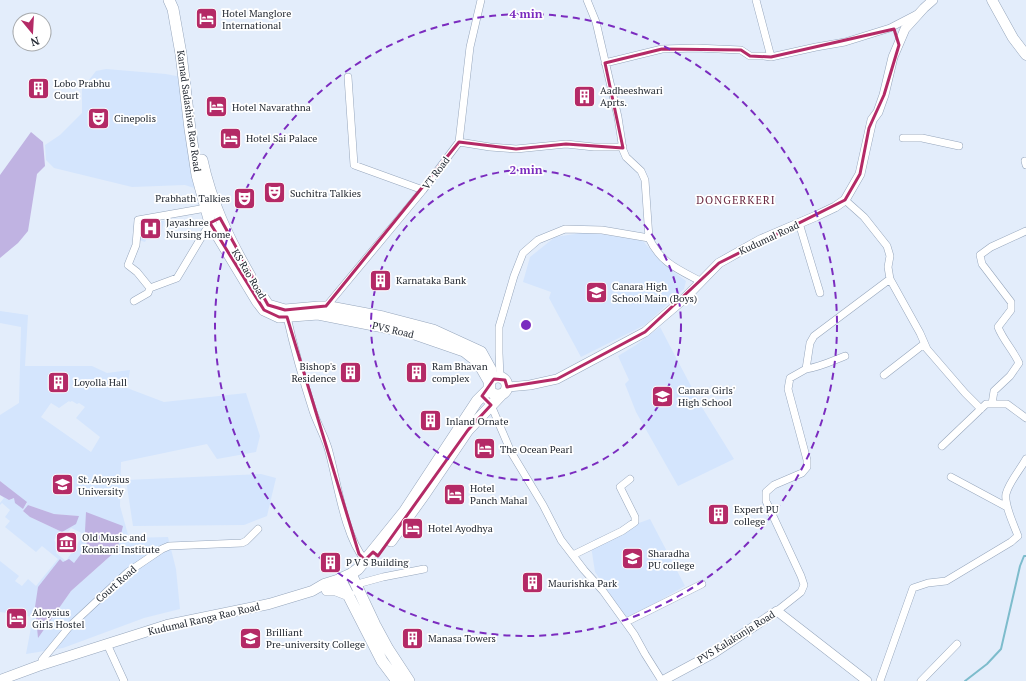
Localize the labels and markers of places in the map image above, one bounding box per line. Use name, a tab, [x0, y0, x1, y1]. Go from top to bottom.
hotel icon: Hotel Manglore International	[193, 6, 219, 32]
place label: Hotel Manglore International	[222, 7, 291, 32]
building icon: Lobo Prabhu Court	[25, 76, 51, 102]
place label: Lobo Prabhu Court	[54, 77, 111, 102]
building icon: Aadheeshwari Aprts.	[572, 83, 598, 109]
place label: Aadheeshwari Aprts.	[600, 84, 663, 109]
hotel icon: Hotel Navarathna	[203, 94, 229, 120]
place label: Hotel Navarathna	[232, 101, 311, 114]
theatre icon: Cinepolis	[85, 105, 111, 131]
place label: Cinepolis	[114, 112, 156, 125]
hotel icon: Hotel Sai Palace	[218, 125, 244, 151]
place label: Hotel Sai Palace	[246, 132, 317, 145]
theatre icon: Suchitra Talkies	[262, 180, 288, 206]
theatre icon: Prabhath Talkies	[232, 185, 258, 211]
place label: Suchitra Talkies	[290, 187, 361, 200]
place label: Prabhath Talkies	[155, 192, 230, 205]
hospital icon: Jayashree Nursing Home	[138, 215, 164, 241]
place label: Jayashree Nursing Home	[166, 216, 230, 241]
building icon: Karnataka Bank	[368, 267, 394, 293]
place label: Karnataka Bank	[396, 274, 467, 287]
school or university icon: Canara High School Main (Boys)	[584, 279, 610, 305]
place label: Canara High School Main (Boys)	[612, 280, 697, 305]
centre of rings	[519, 318, 533, 332]
building icon: Bishop's Residence	[338, 359, 364, 385]
building icon: Ram Bhavan complex	[403, 359, 429, 385]
place label: Bishop's Residence	[291, 360, 336, 385]
place label: Ram Bhavan complex	[432, 360, 488, 385]
building icon: Loyolla Hall	[45, 369, 71, 395]
place label: Loyolla Hall	[74, 376, 127, 389]
school or university icon: Canara Girls' High School	[650, 383, 676, 409]
place label: Canara Girls' High School	[678, 384, 735, 409]
building icon: Inland Ornate	[418, 408, 444, 434]
place label: Inland Ornate	[446, 415, 508, 428]
hotel icon: The Ocean Pearl	[472, 436, 498, 462]
place label: The Ocean Pearl	[500, 443, 572, 456]
school or university icon: St. Aloysius University	[50, 472, 76, 498]
place label: St. Aloysius University	[78, 473, 129, 498]
hotel icon: Hotel Panch Mahal	[442, 481, 468, 507]
place label: Hotel Panch Mahal	[470, 482, 528, 507]
building icon: Expert PU college	[706, 502, 732, 528]
place label: Expert PU college	[734, 503, 779, 528]
hotel icon: Hotel Ayodhya	[400, 515, 426, 541]
place label: Hotel Ayodhya	[428, 522, 493, 535]
museum icon: Old Music and Konkani Institute	[54, 530, 80, 556]
place label: Old Music and Konkani Institute	[82, 531, 160, 556]
school or university icon: Sharadha PU college	[619, 546, 645, 572]
place label: Sharadha PU college	[648, 547, 694, 572]
building icon: P V S Building	[318, 549, 344, 575]
place label: P V S Building	[346, 556, 409, 569]
building icon: Maurishka Park	[519, 570, 545, 596]
place label: Maurishka Park	[548, 577, 618, 590]
hotel icon: Aloysius Girls Hostel	[4, 605, 30, 631]
place label: Aloysius Girls Hostel	[32, 606, 84, 631]
school or university icon: Brilliant Pre-university College	[237, 625, 263, 651]
building icon: Manasa Towers	[400, 625, 426, 651]
place label: Brilliant Pre-university College	[266, 626, 365, 651]
place label: Manasa Towers	[428, 632, 496, 645]

